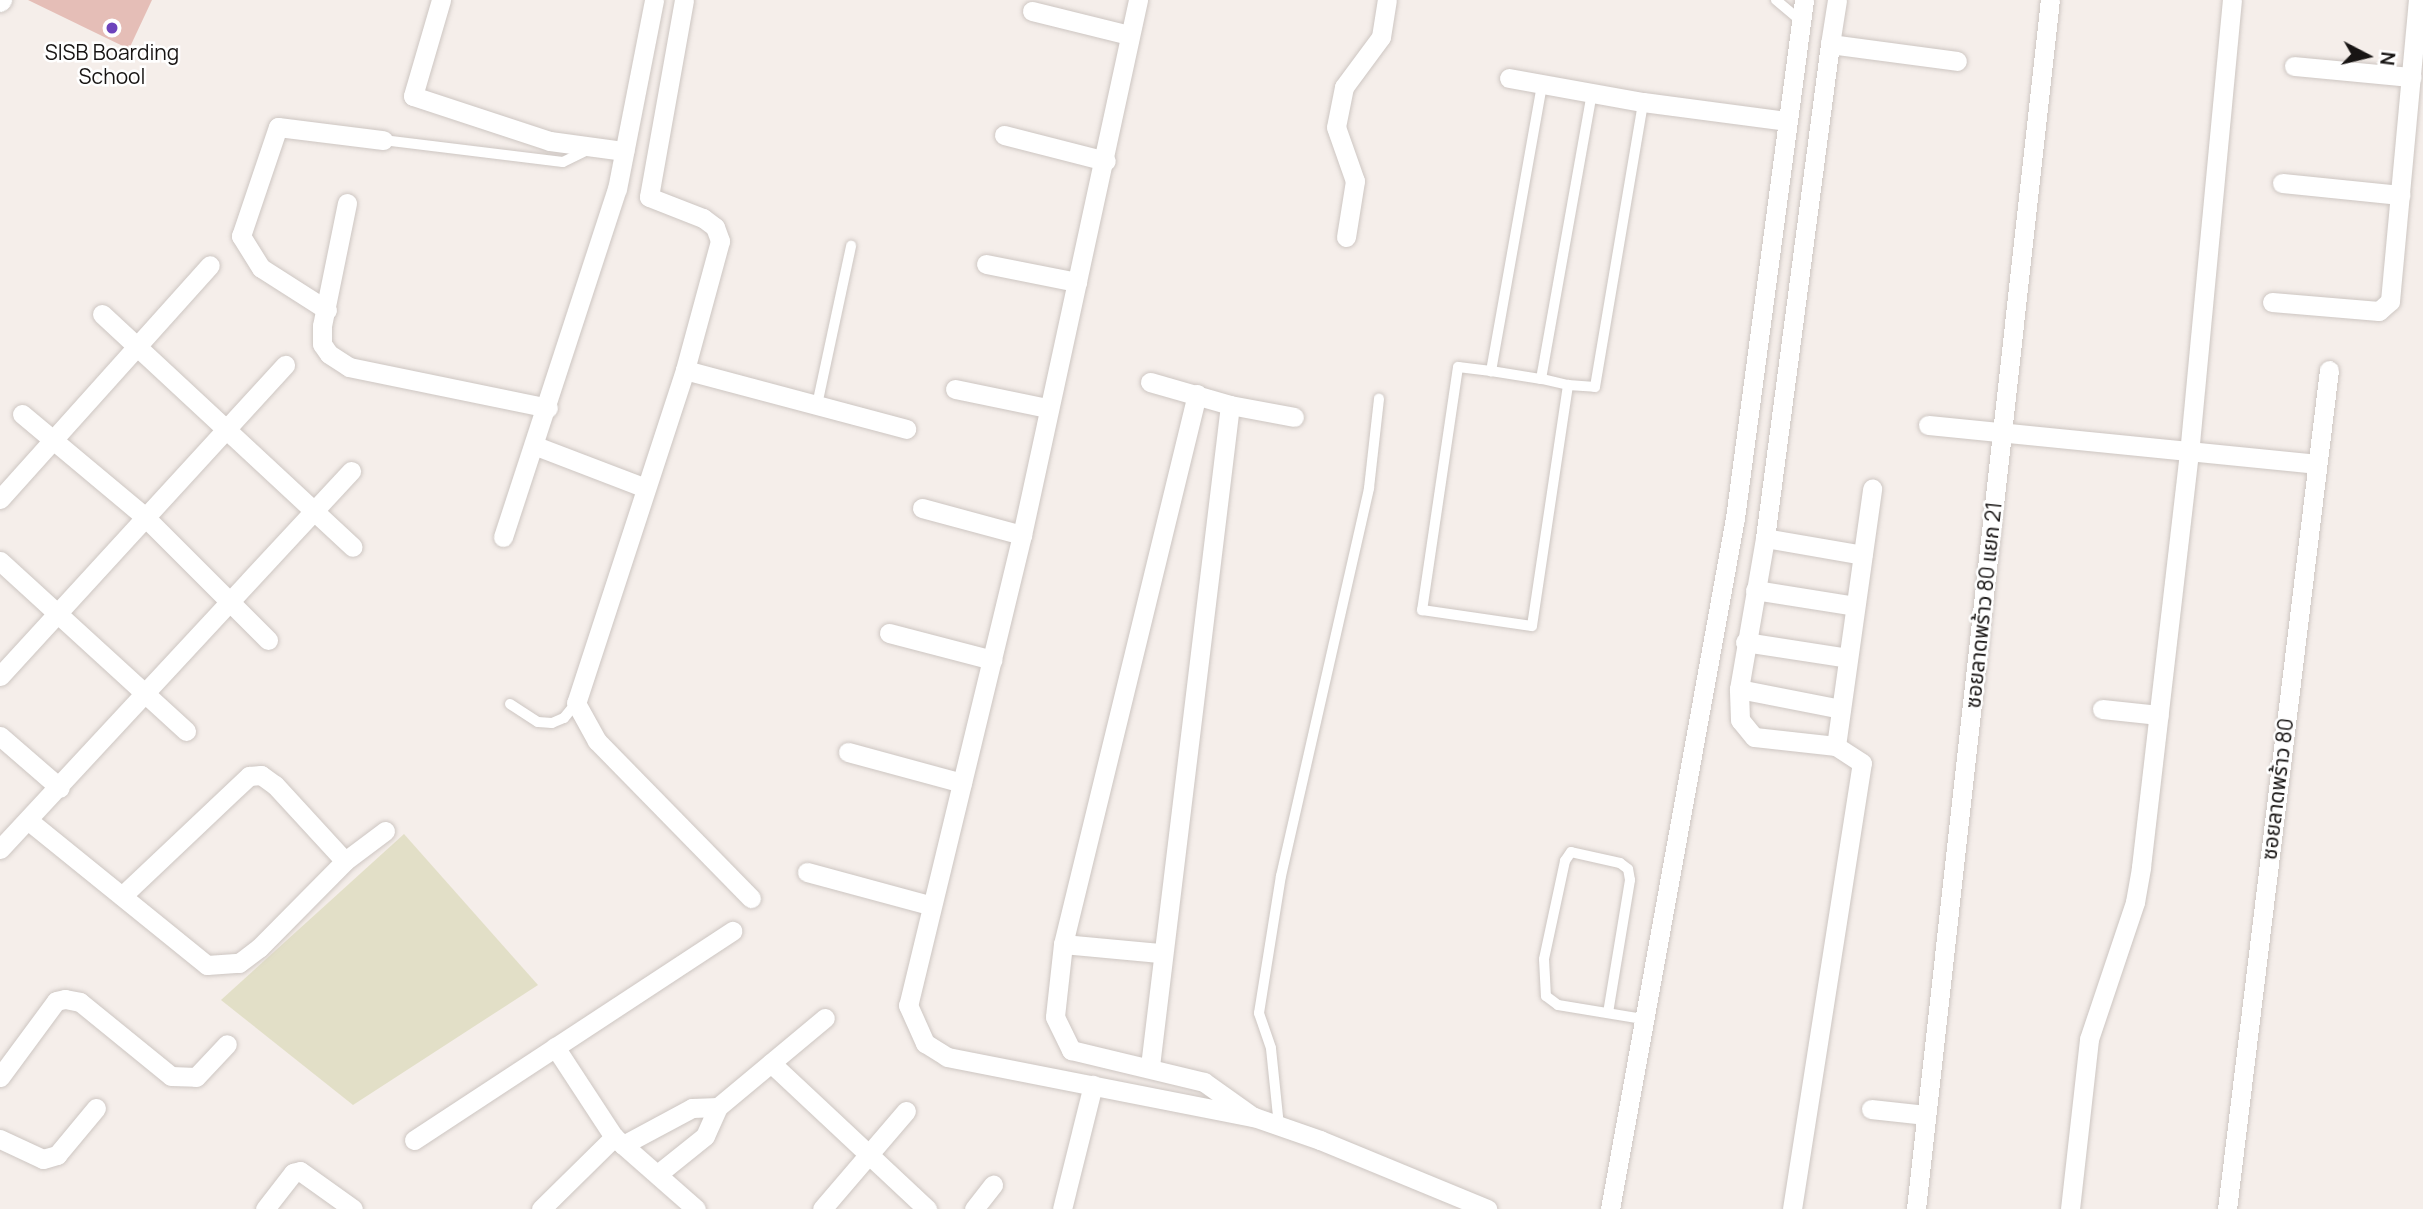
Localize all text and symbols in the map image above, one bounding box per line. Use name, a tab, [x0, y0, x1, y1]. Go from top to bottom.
marker: SISB Boarding School	[104, 20, 120, 36]
north arrow	[2332, 21, 2402, 91]
place label: SISB Boarding School	[45, 39, 179, 89]
text: N	[2374, 50, 2402, 67]
street label: ซอยลาดพร้าว 80 แยก 21	[1960, 501, 2006, 709]
street label: ซอยลาดพร้าว 80	[2256, 717, 2298, 861]

